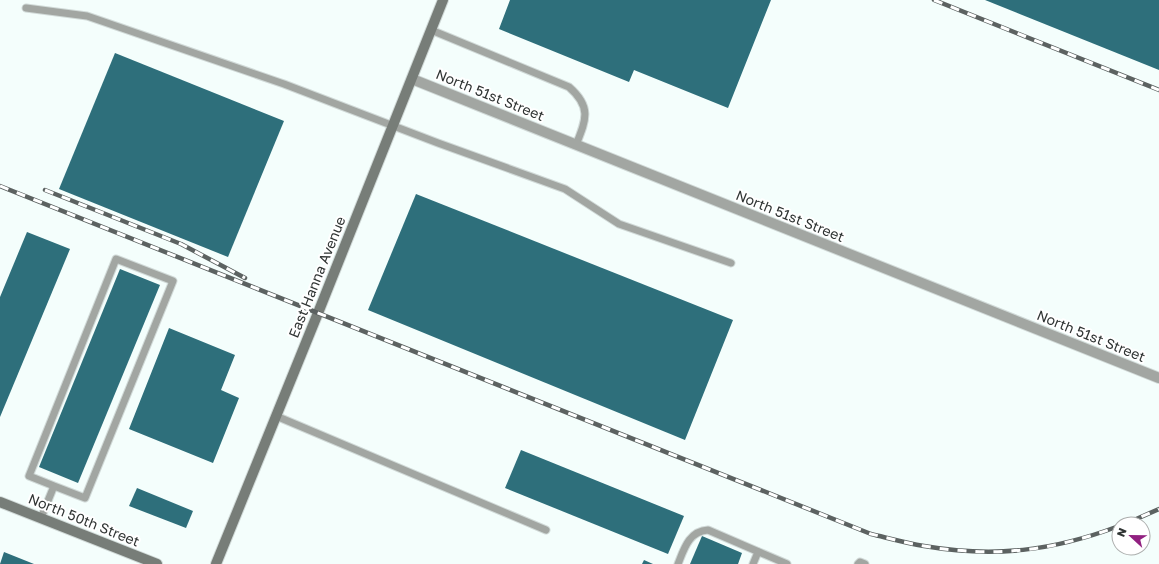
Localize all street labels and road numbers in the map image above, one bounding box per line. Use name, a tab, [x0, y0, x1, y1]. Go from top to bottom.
street label: North 51st Street	[434, 65, 547, 124]
street label: North 51st Street	[734, 186, 847, 245]
street label: East Hanna Avenue	[284, 214, 349, 340]
street label: North 51st Street	[1035, 306, 1148, 365]
street label: North 50th Street	[26, 489, 142, 550]

